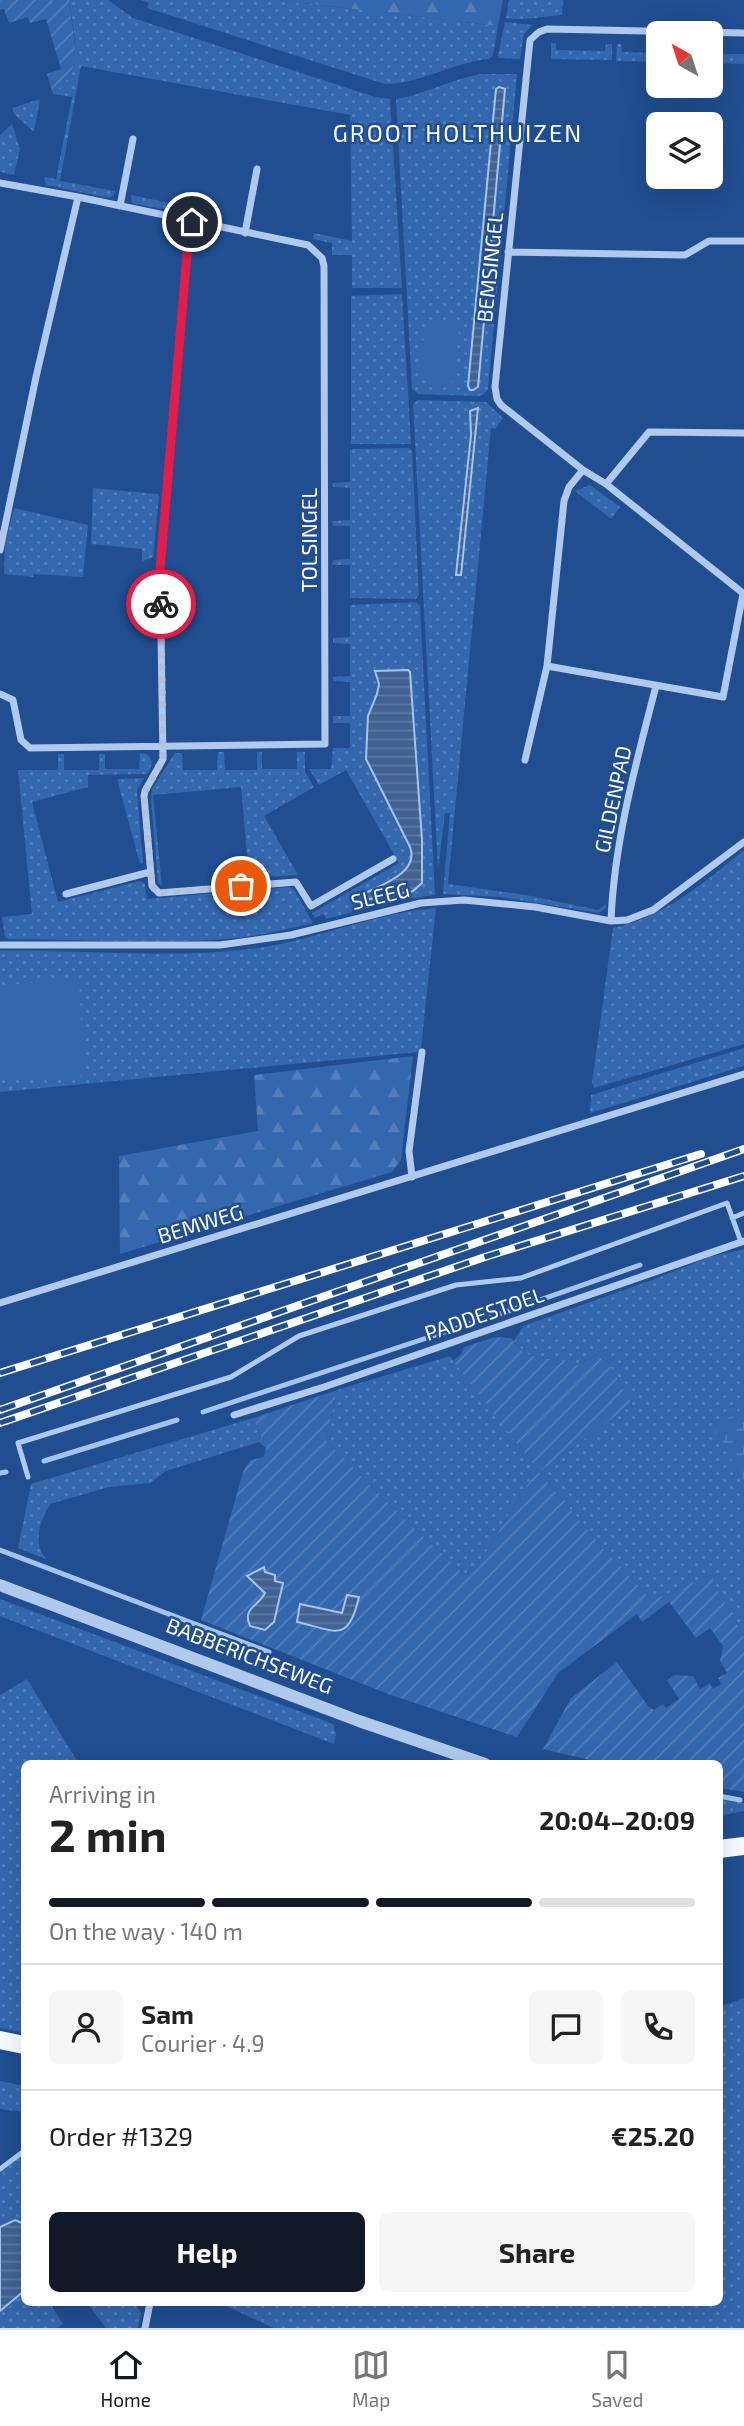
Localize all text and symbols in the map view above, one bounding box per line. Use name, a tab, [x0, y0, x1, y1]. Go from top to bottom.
north arrow	[646, 21, 723, 98]
map controls	[646, 21, 723, 189]
button: layers	[646, 112, 723, 189]
district label: GROOT HOLTHUIZEN	[333, 118, 583, 147]
pin	[162, 192, 222, 252]
icon: home	[173, 203, 211, 241]
street label: BEMSINGEL	[471, 210, 507, 324]
street label: TOLSINGEL	[296, 488, 321, 592]
courier	[126, 569, 196, 639]
icon: bike	[142, 585, 180, 623]
street label: GILDENPAD	[588, 743, 636, 855]
pin	[211, 856, 271, 916]
icon: bag	[222, 867, 260, 905]
street label: SLEEG	[348, 876, 412, 914]
street label: BEMWEG	[154, 1198, 246, 1248]
street label: PADDESTOEL	[421, 1281, 547, 1345]
street label: BABBERICHSEWEG	[163, 1612, 337, 1698]
text: Arriving in	[49, 1780, 156, 1808]
text: 20:04–20:09	[539, 1804, 695, 1835]
text: 2 min	[49, 1806, 167, 1861]
text: On the way · 140 m	[49, 1917, 243, 1945]
button: person	[49, 1990, 123, 2064]
button: chat	[529, 1990, 603, 2064]
button: phone	[621, 1990, 695, 2064]
text: Sam	[141, 1998, 194, 2029]
text: Courier · 4.9	[141, 2029, 265, 2057]
text: Order #1329	[49, 2120, 193, 2151]
text: €25.20	[611, 2120, 695, 2151]
button: Help	[49, 2212, 365, 2292]
button: Share	[379, 2212, 695, 2292]
tab: Home	[101, 2346, 151, 2411]
tab: Map	[352, 2346, 390, 2411]
tab: Saved	[591, 2346, 643, 2411]

